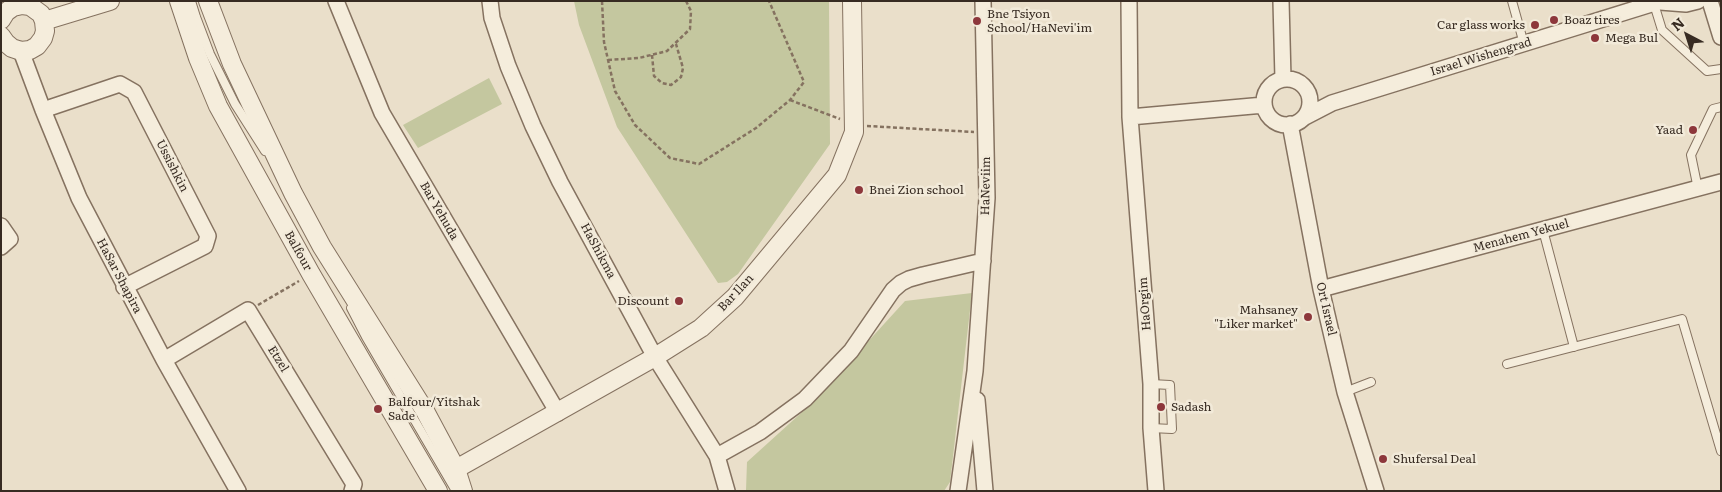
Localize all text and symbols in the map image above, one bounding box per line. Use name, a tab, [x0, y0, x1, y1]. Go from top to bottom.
place label: Bne Tsiyon School/HaNevi'im	[987, 7, 1092, 35]
north arrow	[1662, 10, 1712, 60]
text: N	[1666, 12, 1688, 35]
place label: Boaz tires	[1564, 13, 1620, 27]
marker: Boaz tires	[1548, 14, 1560, 26]
marker: Bne Tsiyon School/HaNevi'im	[971, 15, 983, 27]
place label: Car glass works	[1437, 18, 1525, 32]
marker: Car glass works	[1529, 19, 1541, 31]
place label: Mega Bul	[1605, 31, 1658, 45]
marker: Mega Bul	[1589, 32, 1601, 44]
street label: Israel Wishengrad	[1429, 35, 1533, 79]
place label: Yaad	[1655, 123, 1683, 137]
marker: Yaad	[1687, 124, 1699, 136]
street label: Ussishkin	[153, 137, 191, 195]
street label: HaNeviim	[978, 157, 994, 215]
street label: Bar Yehuda	[417, 179, 461, 243]
place label: Bnei Zion school	[869, 183, 964, 197]
marker: Bnei Zion school	[853, 184, 865, 196]
street label: Menahem Yekuel	[1471, 216, 1571, 256]
street label: HaShikma	[577, 221, 619, 281]
street label: Balfour	[281, 229, 315, 273]
street label: HaSar Shapira	[93, 236, 145, 316]
street label: Bar Ilan	[715, 271, 757, 315]
street label: HaOrgim	[1136, 277, 1154, 331]
street label: Ort Israel	[1313, 281, 1339, 337]
place label: Discount	[617, 294, 669, 308]
marker: Discount	[673, 295, 685, 307]
place label: Mahsaney "Liker market"	[1214, 303, 1298, 331]
marker: Mahsaney "Liker market"	[1302, 311, 1314, 323]
street label: Etzel	[264, 343, 292, 375]
place label: Balfour/Yitshak Sade	[388, 395, 480, 423]
place label: Sadash	[1171, 400, 1212, 414]
marker: Sadash	[1155, 401, 1167, 413]
marker: Balfour/Yitshak Sade	[372, 403, 384, 415]
place label: Shufersal Deal	[1393, 452, 1476, 466]
marker: Shufersal Deal	[1377, 453, 1389, 465]

